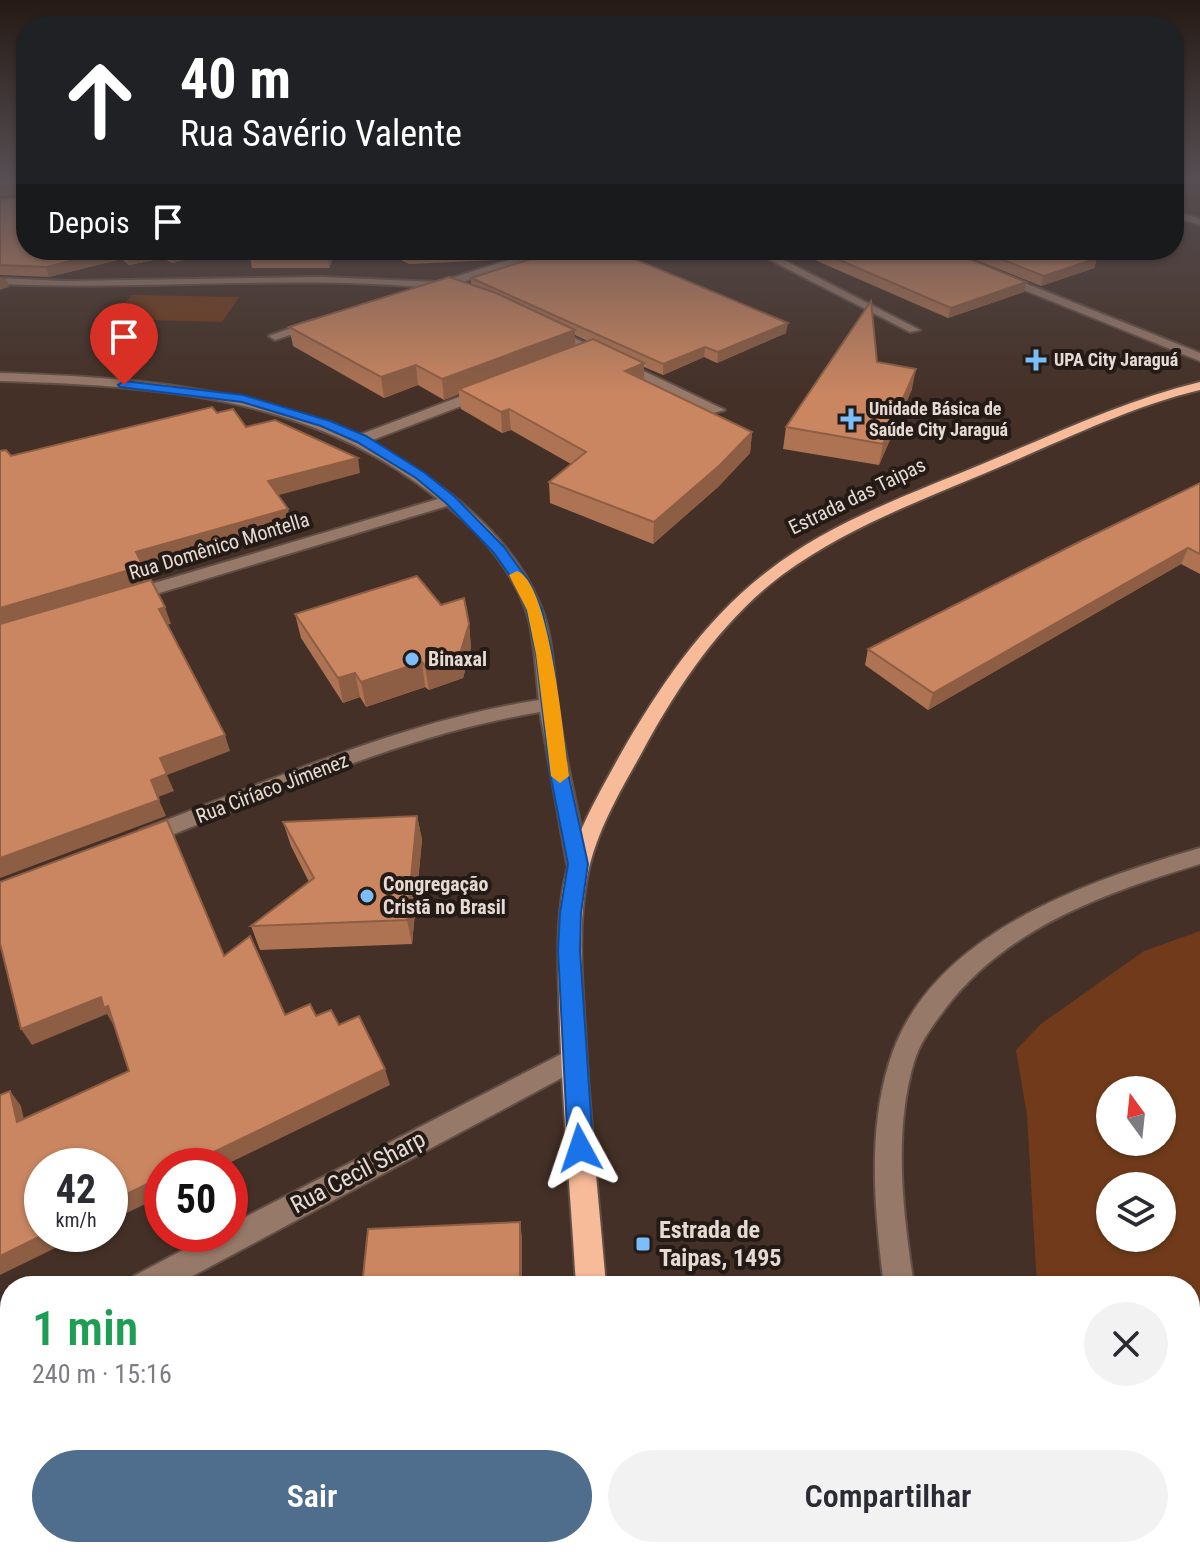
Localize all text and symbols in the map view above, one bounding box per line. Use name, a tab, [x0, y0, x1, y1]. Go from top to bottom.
text: 40 m	[180, 46, 291, 112]
icon: ahead	[48, 48, 152, 152]
text: Rua Savério Valente	[180, 113, 462, 155]
icon: arrive	[146, 200, 190, 244]
text: Depois	[48, 205, 130, 240]
pin	[90, 303, 158, 385]
icon: arrive	[102, 315, 146, 359]
marker: UPA City Jaraguá	[1025, 349, 1047, 371]
place label: UPA City Jaraguá	[1054, 349, 1178, 370]
place label: Unidade Básica de Saúde City Jaraguá	[869, 398, 1008, 440]
marker: Unidade Básica de Saúde City Jaraguá	[840, 408, 862, 430]
street label: Estrada das Taipas	[785, 453, 929, 539]
street label: Rua Domênico Montella	[126, 507, 312, 585]
place label: Binaxal	[428, 647, 487, 671]
marker: Binaxal	[403, 650, 421, 668]
street label: Rua Ciríaco Jimenez	[192, 748, 352, 828]
place label: Congregação Cristã no Brasil	[383, 872, 506, 919]
marker: Congregação Cristã no Brasil	[358, 887, 376, 905]
north arrow	[1096, 1076, 1176, 1156]
map controls	[1096, 1076, 1176, 1252]
position arrow	[538, 1106, 622, 1190]
street label: Rua Cecil Sharp	[286, 1125, 430, 1219]
speed limit sign: 50	[144, 1148, 248, 1252]
text: 42	[56, 1166, 96, 1213]
button: layers	[1096, 1172, 1176, 1252]
text: km/h	[55, 1208, 97, 1232]
place label: Estrada de Taipas, 1495	[659, 1216, 781, 1272]
marker: Estrada de Taipas, 1495	[634, 1235, 652, 1253]
text: 1 min	[32, 1300, 138, 1357]
button: close	[1084, 1302, 1168, 1386]
text: 240 m · 15:16	[32, 1359, 172, 1389]
button: Sair	[32, 1450, 592, 1542]
button: Compartilhar	[608, 1450, 1168, 1542]

